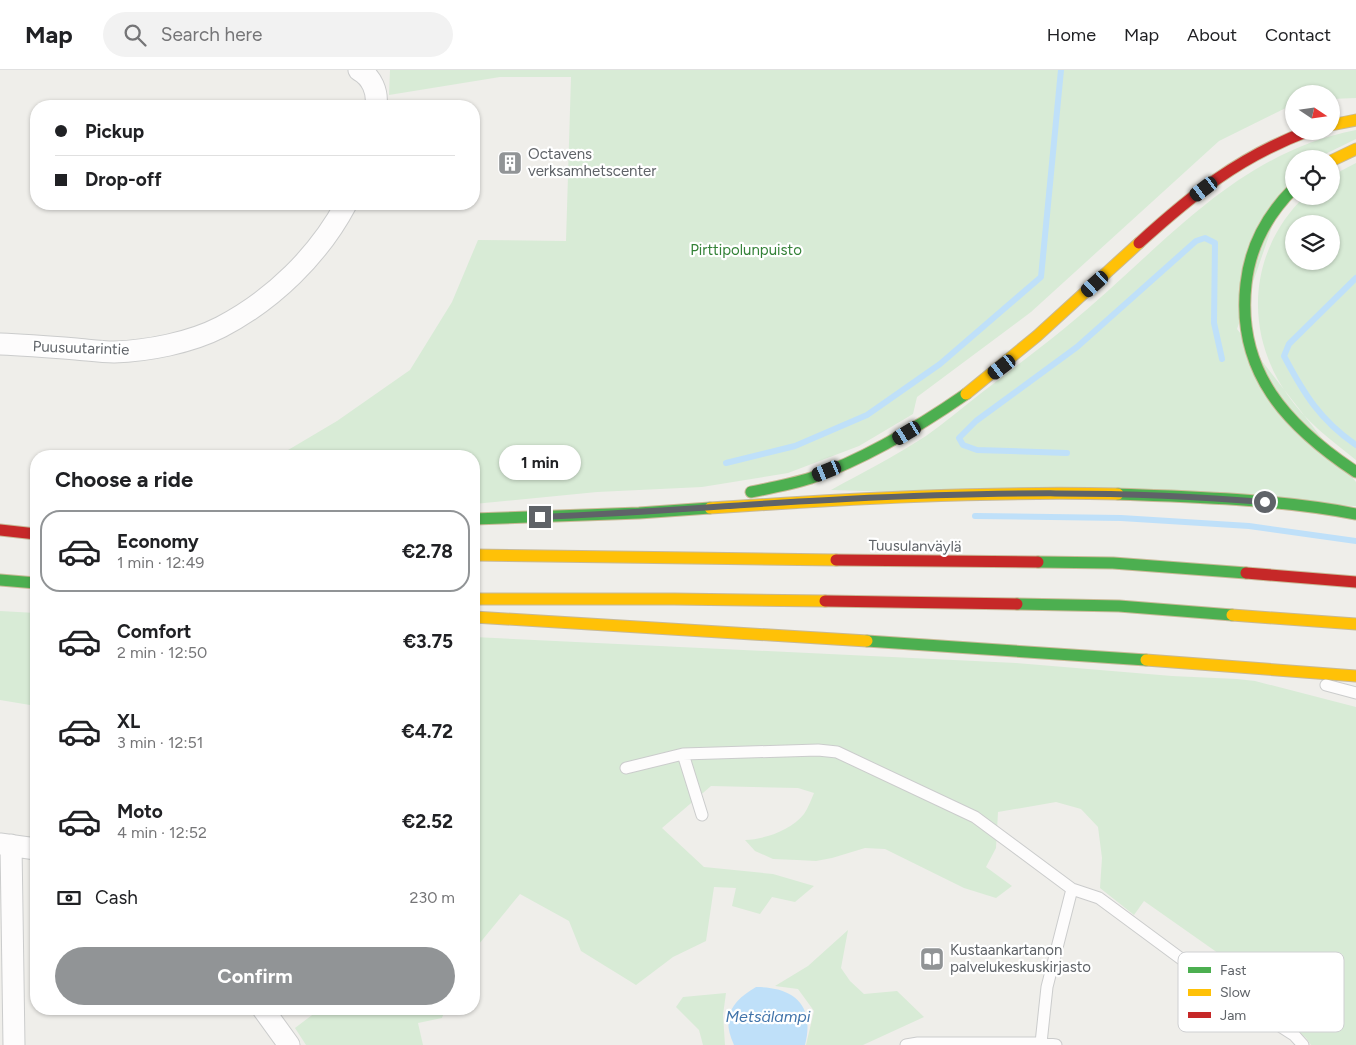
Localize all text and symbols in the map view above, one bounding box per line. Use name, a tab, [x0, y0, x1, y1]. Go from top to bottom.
search box	[103, 12, 453, 57]
text: Map	[25, 20, 73, 49]
icon: search	[121, 21, 149, 49]
text: Search here	[161, 23, 262, 46]
text: Home	[1047, 24, 1096, 46]
text: Map	[1124, 24, 1159, 46]
text: About	[1187, 24, 1237, 46]
text: Contact	[1265, 24, 1331, 46]
north arrow	[1285, 85, 1340, 140]
map controls	[1285, 85, 1340, 270]
text: Pickup	[85, 120, 144, 143]
place label: Octavens verksamhetscenter	[528, 145, 656, 180]
building icon: Octavens verksamhetscenter	[497, 150, 523, 176]
button: locate	[1285, 150, 1340, 205]
text: Drop-off	[85, 168, 162, 191]
car	[1187, 174, 1220, 204]
button: layers	[1285, 215, 1340, 270]
park label: Pirttipolunpuisto	[690, 241, 802, 259]
car	[1078, 268, 1111, 300]
street label: Puusuutarintie	[32, 337, 130, 359]
car	[985, 352, 1018, 382]
car	[890, 419, 923, 447]
callout: 1 min	[499, 444, 581, 480]
text: 1 min	[521, 453, 559, 472]
car	[810, 458, 843, 484]
text: Choose a ride	[55, 466, 193, 493]
route start	[1254, 491, 1276, 513]
route end	[529, 506, 551, 528]
icon: car	[57, 529, 102, 574]
text: Economy	[117, 530, 199, 553]
street label: Tuusulanväylä	[868, 536, 962, 556]
text: €2.78	[402, 540, 453, 563]
text: 1 min · 12:49	[117, 553, 204, 572]
icon: car	[57, 619, 102, 664]
text: Comfort	[117, 620, 192, 643]
text: €3.75	[403, 630, 453, 653]
text: 2 min · 12:50	[117, 643, 207, 662]
icon: car	[57, 709, 102, 754]
text: XL	[117, 710, 140, 733]
text: €4.72	[401, 720, 453, 743]
text: 3 min · 12:51	[117, 733, 203, 752]
icon: car	[57, 799, 102, 844]
text: Moto	[117, 800, 163, 823]
text: €2.52	[402, 810, 453, 833]
text: 4 min · 12:52	[117, 823, 207, 842]
icon: cash	[55, 884, 83, 912]
text: Cash	[95, 886, 138, 909]
text: 230 m	[410, 888, 455, 907]
place label: Kustaankartanon palvelukeskuskirjasto	[950, 941, 1091, 976]
library icon: Kustaankartanon palvelukeskuskirjasto	[919, 946, 945, 972]
button: Confirm	[55, 947, 455, 1005]
legend	[1178, 952, 1344, 1032]
text: Fast	[1220, 962, 1246, 979]
text: Slow	[1220, 984, 1251, 1001]
water label: Metsälampi	[725, 1007, 811, 1026]
text: Jam	[1220, 1007, 1246, 1024]

